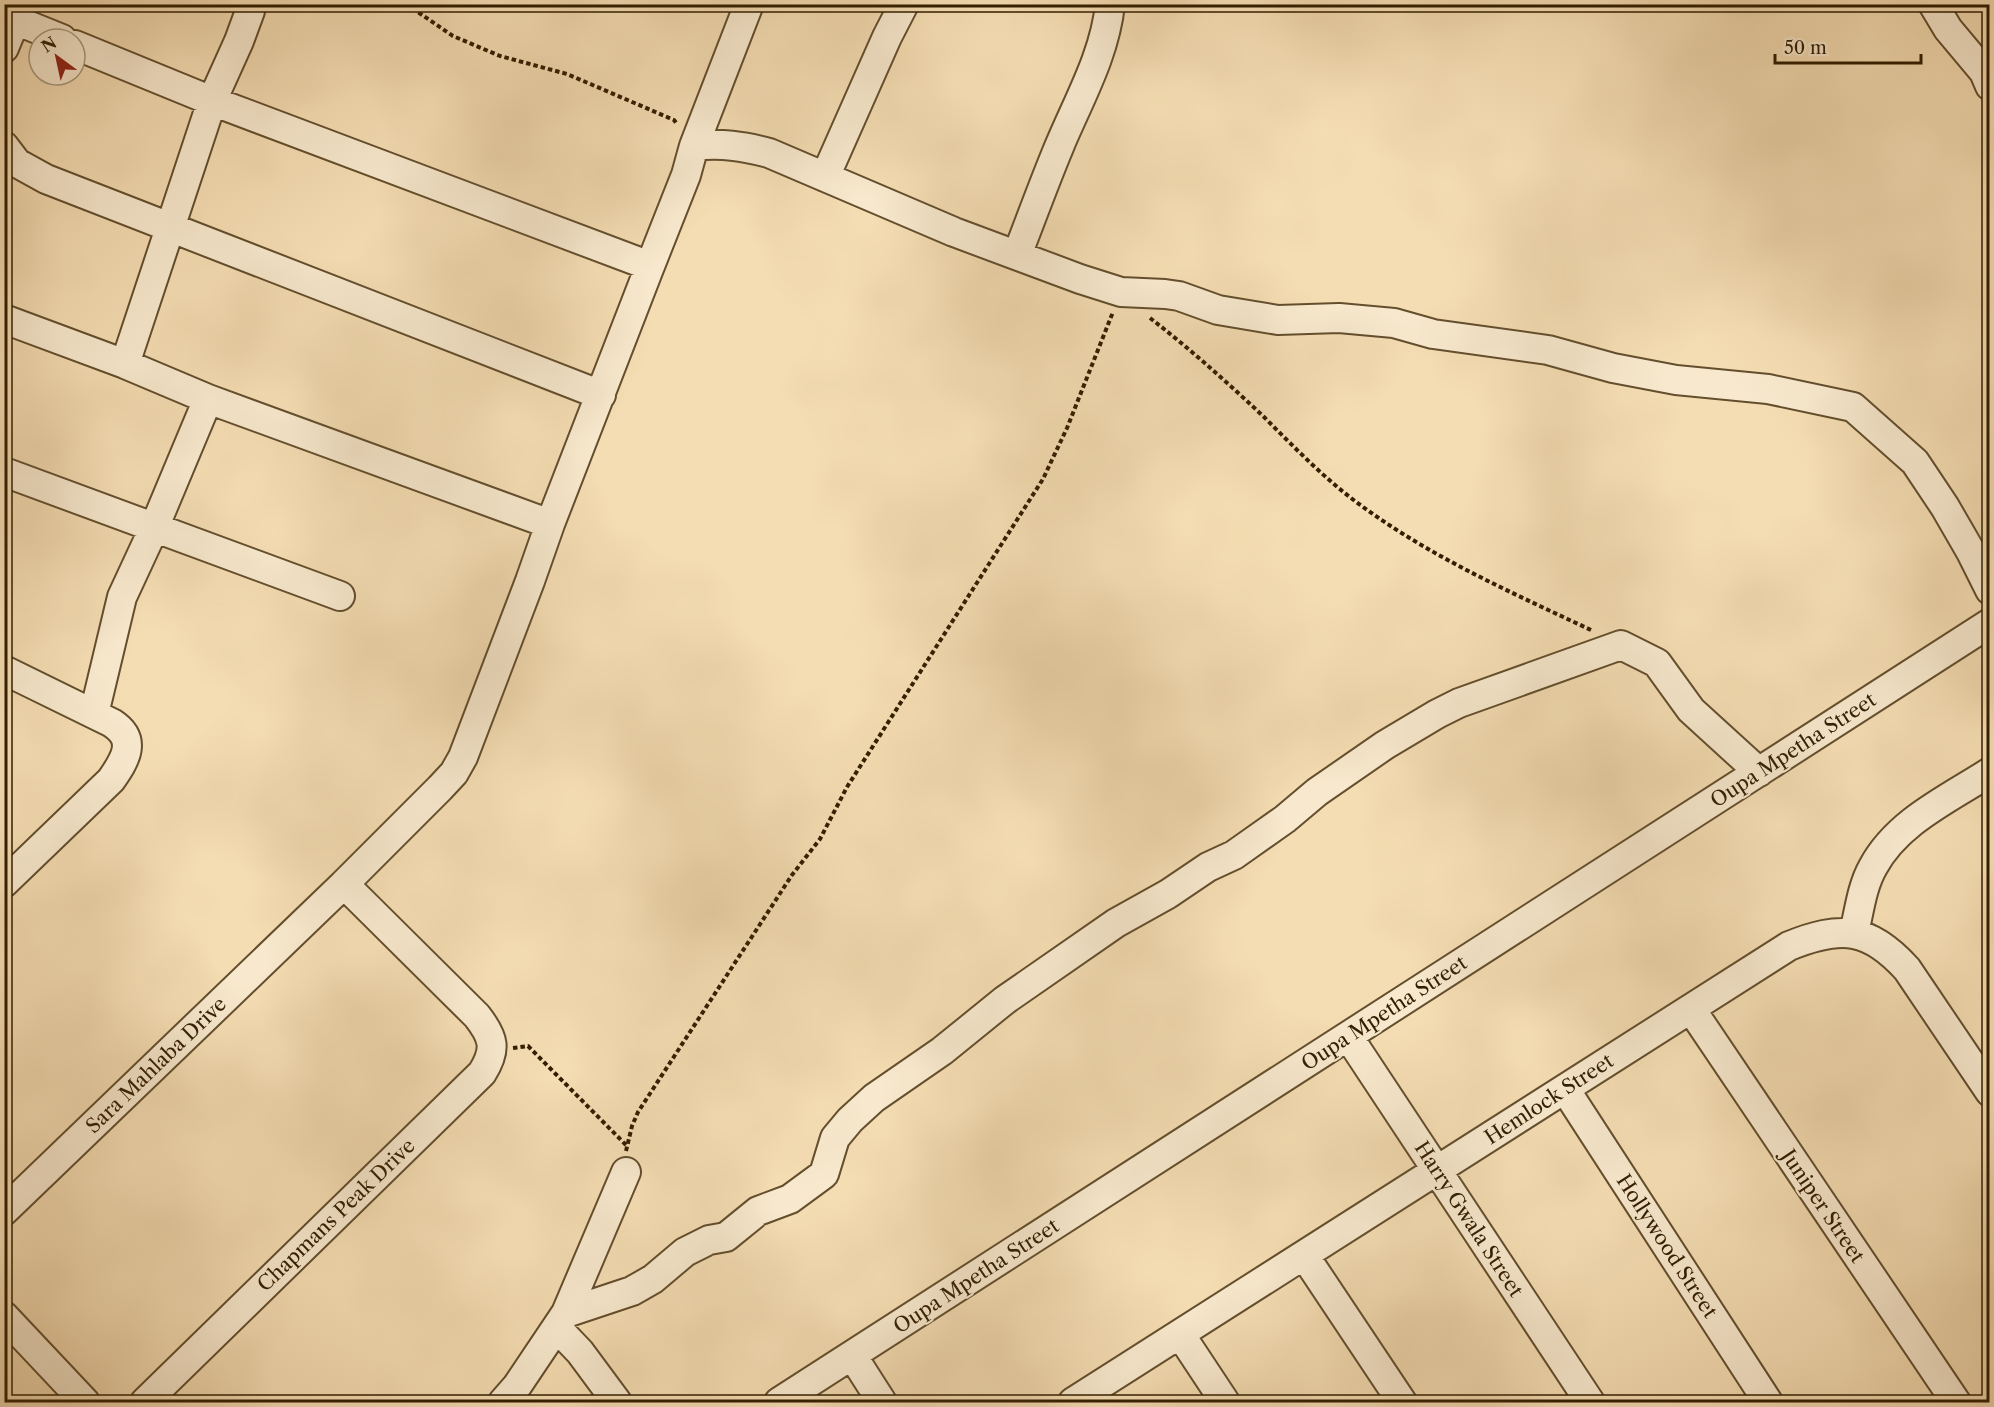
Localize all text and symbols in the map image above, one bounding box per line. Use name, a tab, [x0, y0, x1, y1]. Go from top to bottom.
north arrow	[27, 27, 87, 87]
scale bar	[1775, 27, 1920, 65]
text: N	[38, 32, 60, 57]
text: 50 m	[1784, 37, 1827, 59]
street label: Oupa Mpetha Street	[1706, 688, 1880, 812]
street label: Oupa Mpetha Street	[1297, 951, 1471, 1075]
street label: Sara Mahlaba Drive	[81, 992, 231, 1138]
street label: Hemlock Street	[1480, 1049, 1618, 1149]
street label: Chapmans Peak Drive	[252, 1134, 420, 1296]
street label: Harry Gwala Street	[1410, 1137, 1528, 1301]
street label: Juniper Street	[1775, 1142, 1870, 1267]
street label: Hollywood Street	[1612, 1170, 1722, 1322]
street label: Oupa Mpetha Street	[889, 1214, 1063, 1338]

